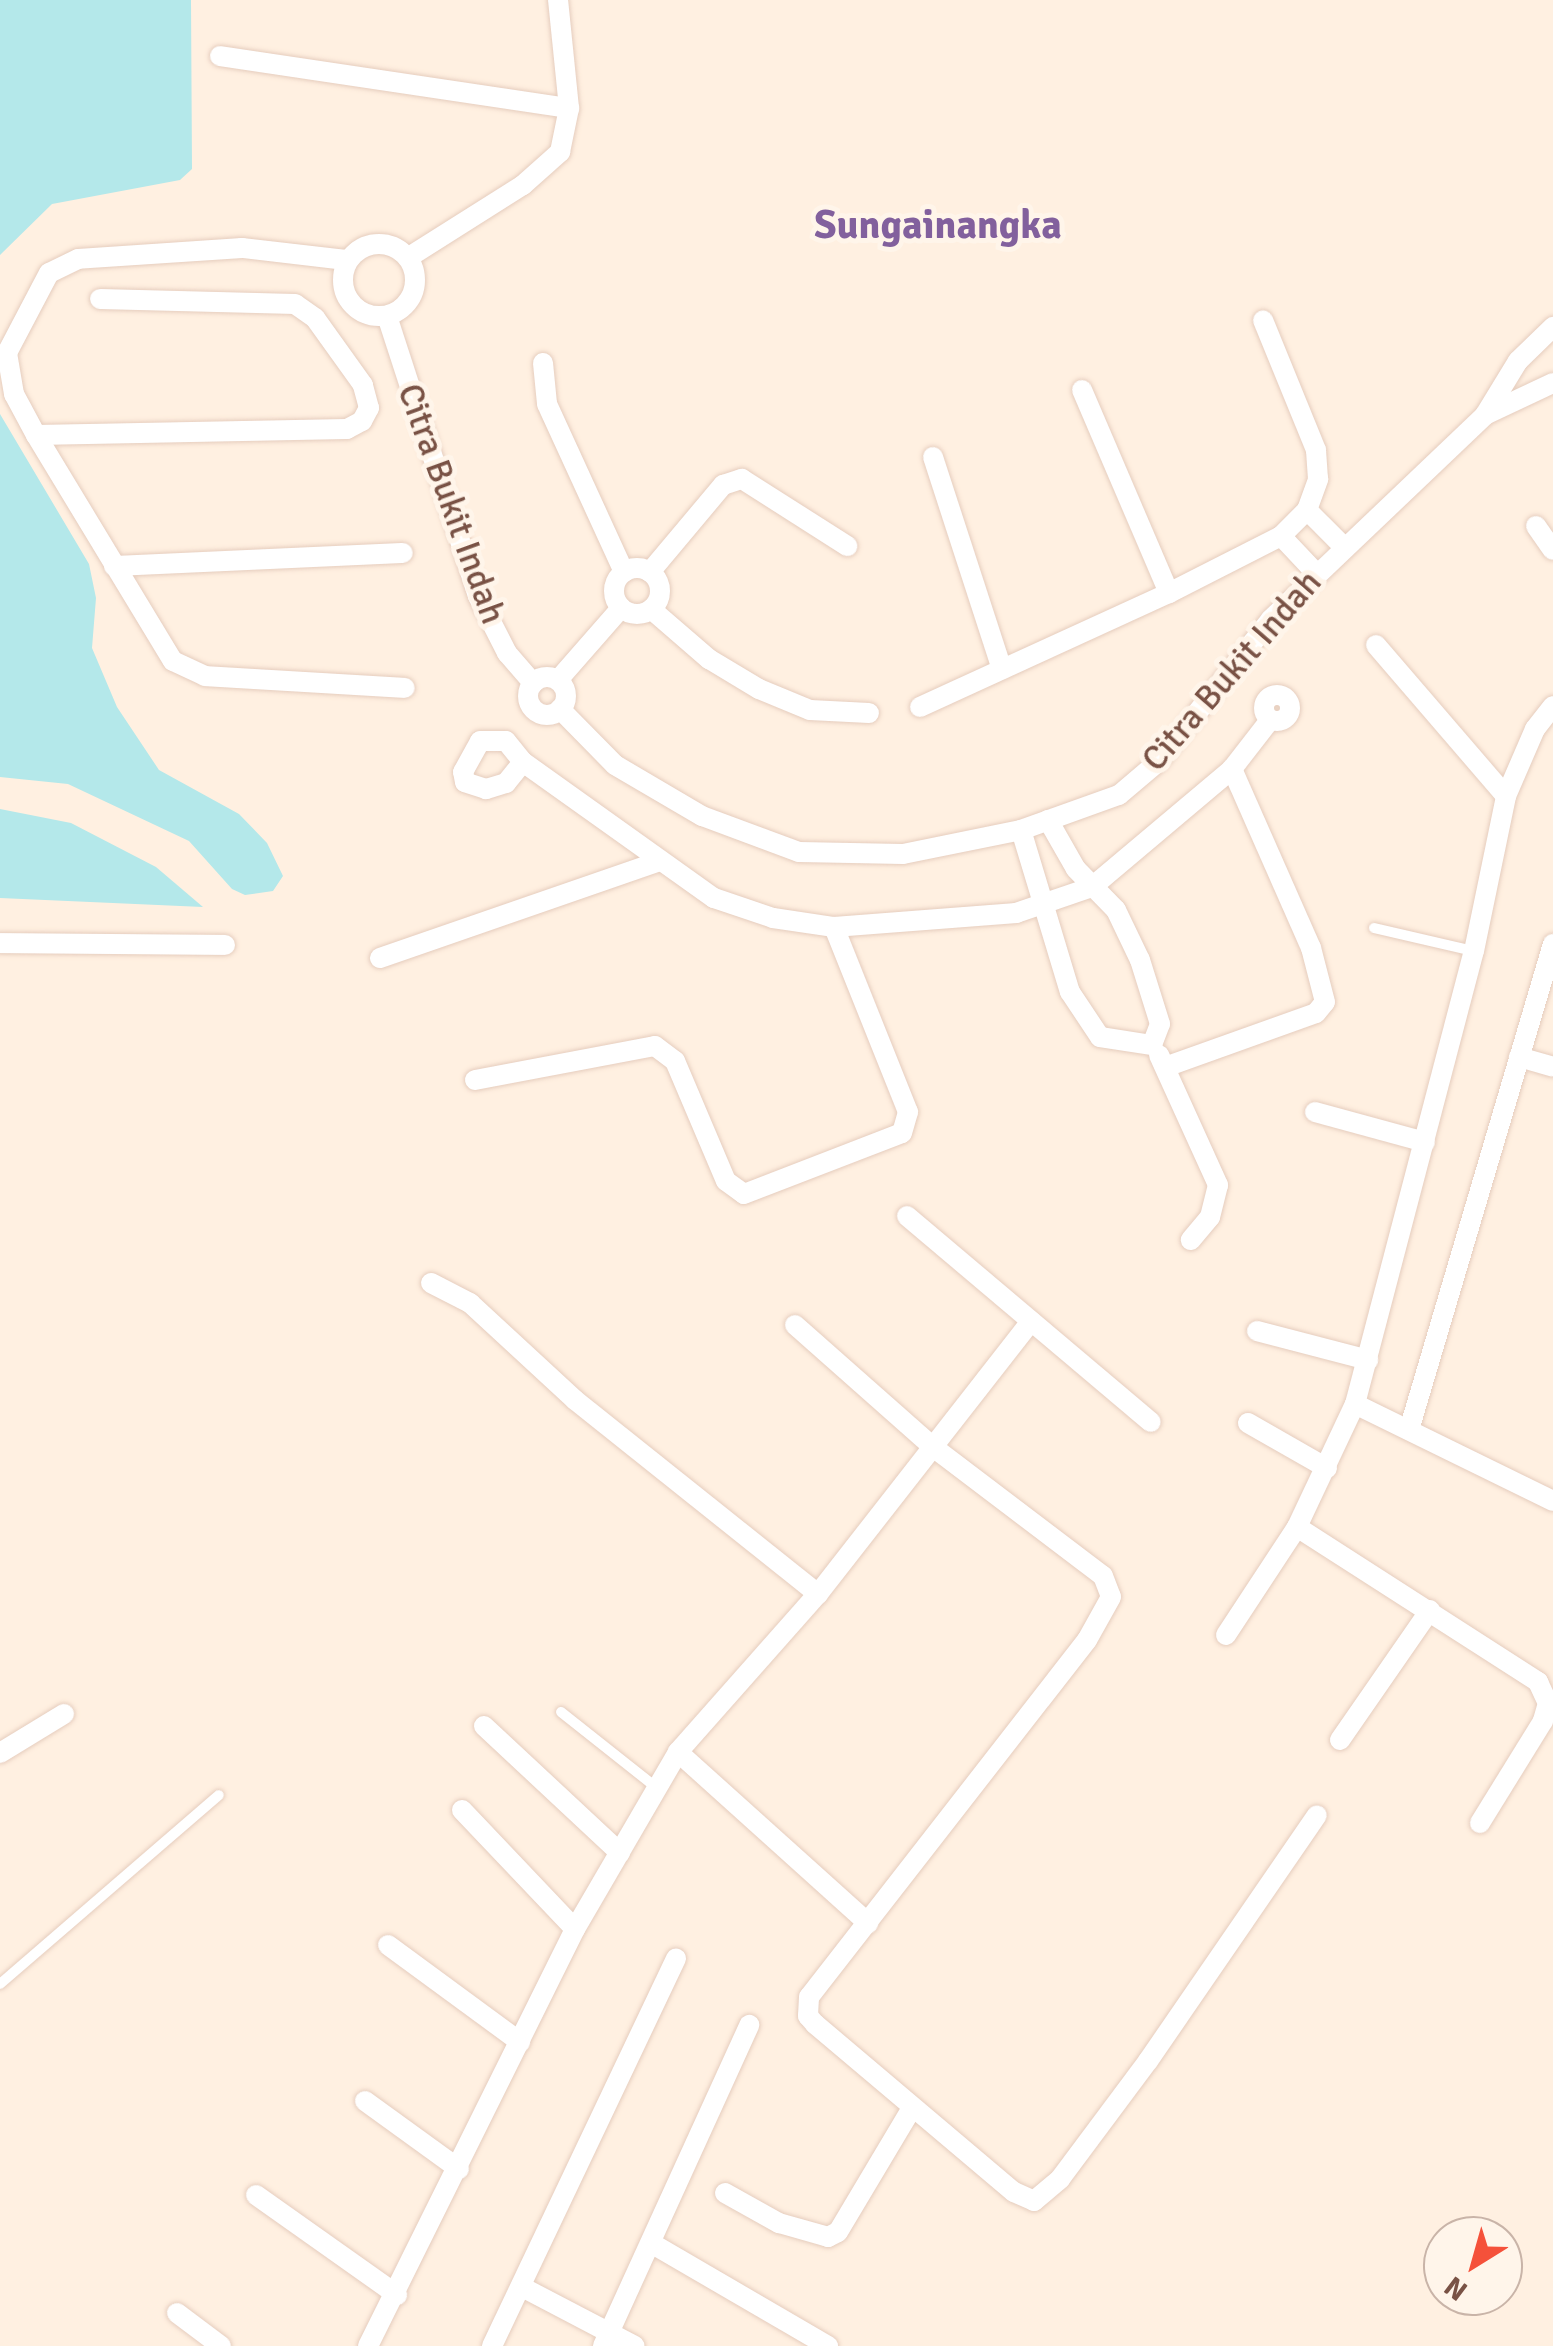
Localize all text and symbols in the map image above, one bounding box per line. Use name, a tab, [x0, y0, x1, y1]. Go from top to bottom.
district label: Sungainangka	[814, 201, 1062, 249]
street label: Citra Bukit Indah	[388, 378, 514, 630]
street label: Citra Bukit Indah	[1133, 562, 1331, 780]
north arrow	[1423, 2216, 1523, 2316]
text: N	[1438, 2269, 1474, 2308]

